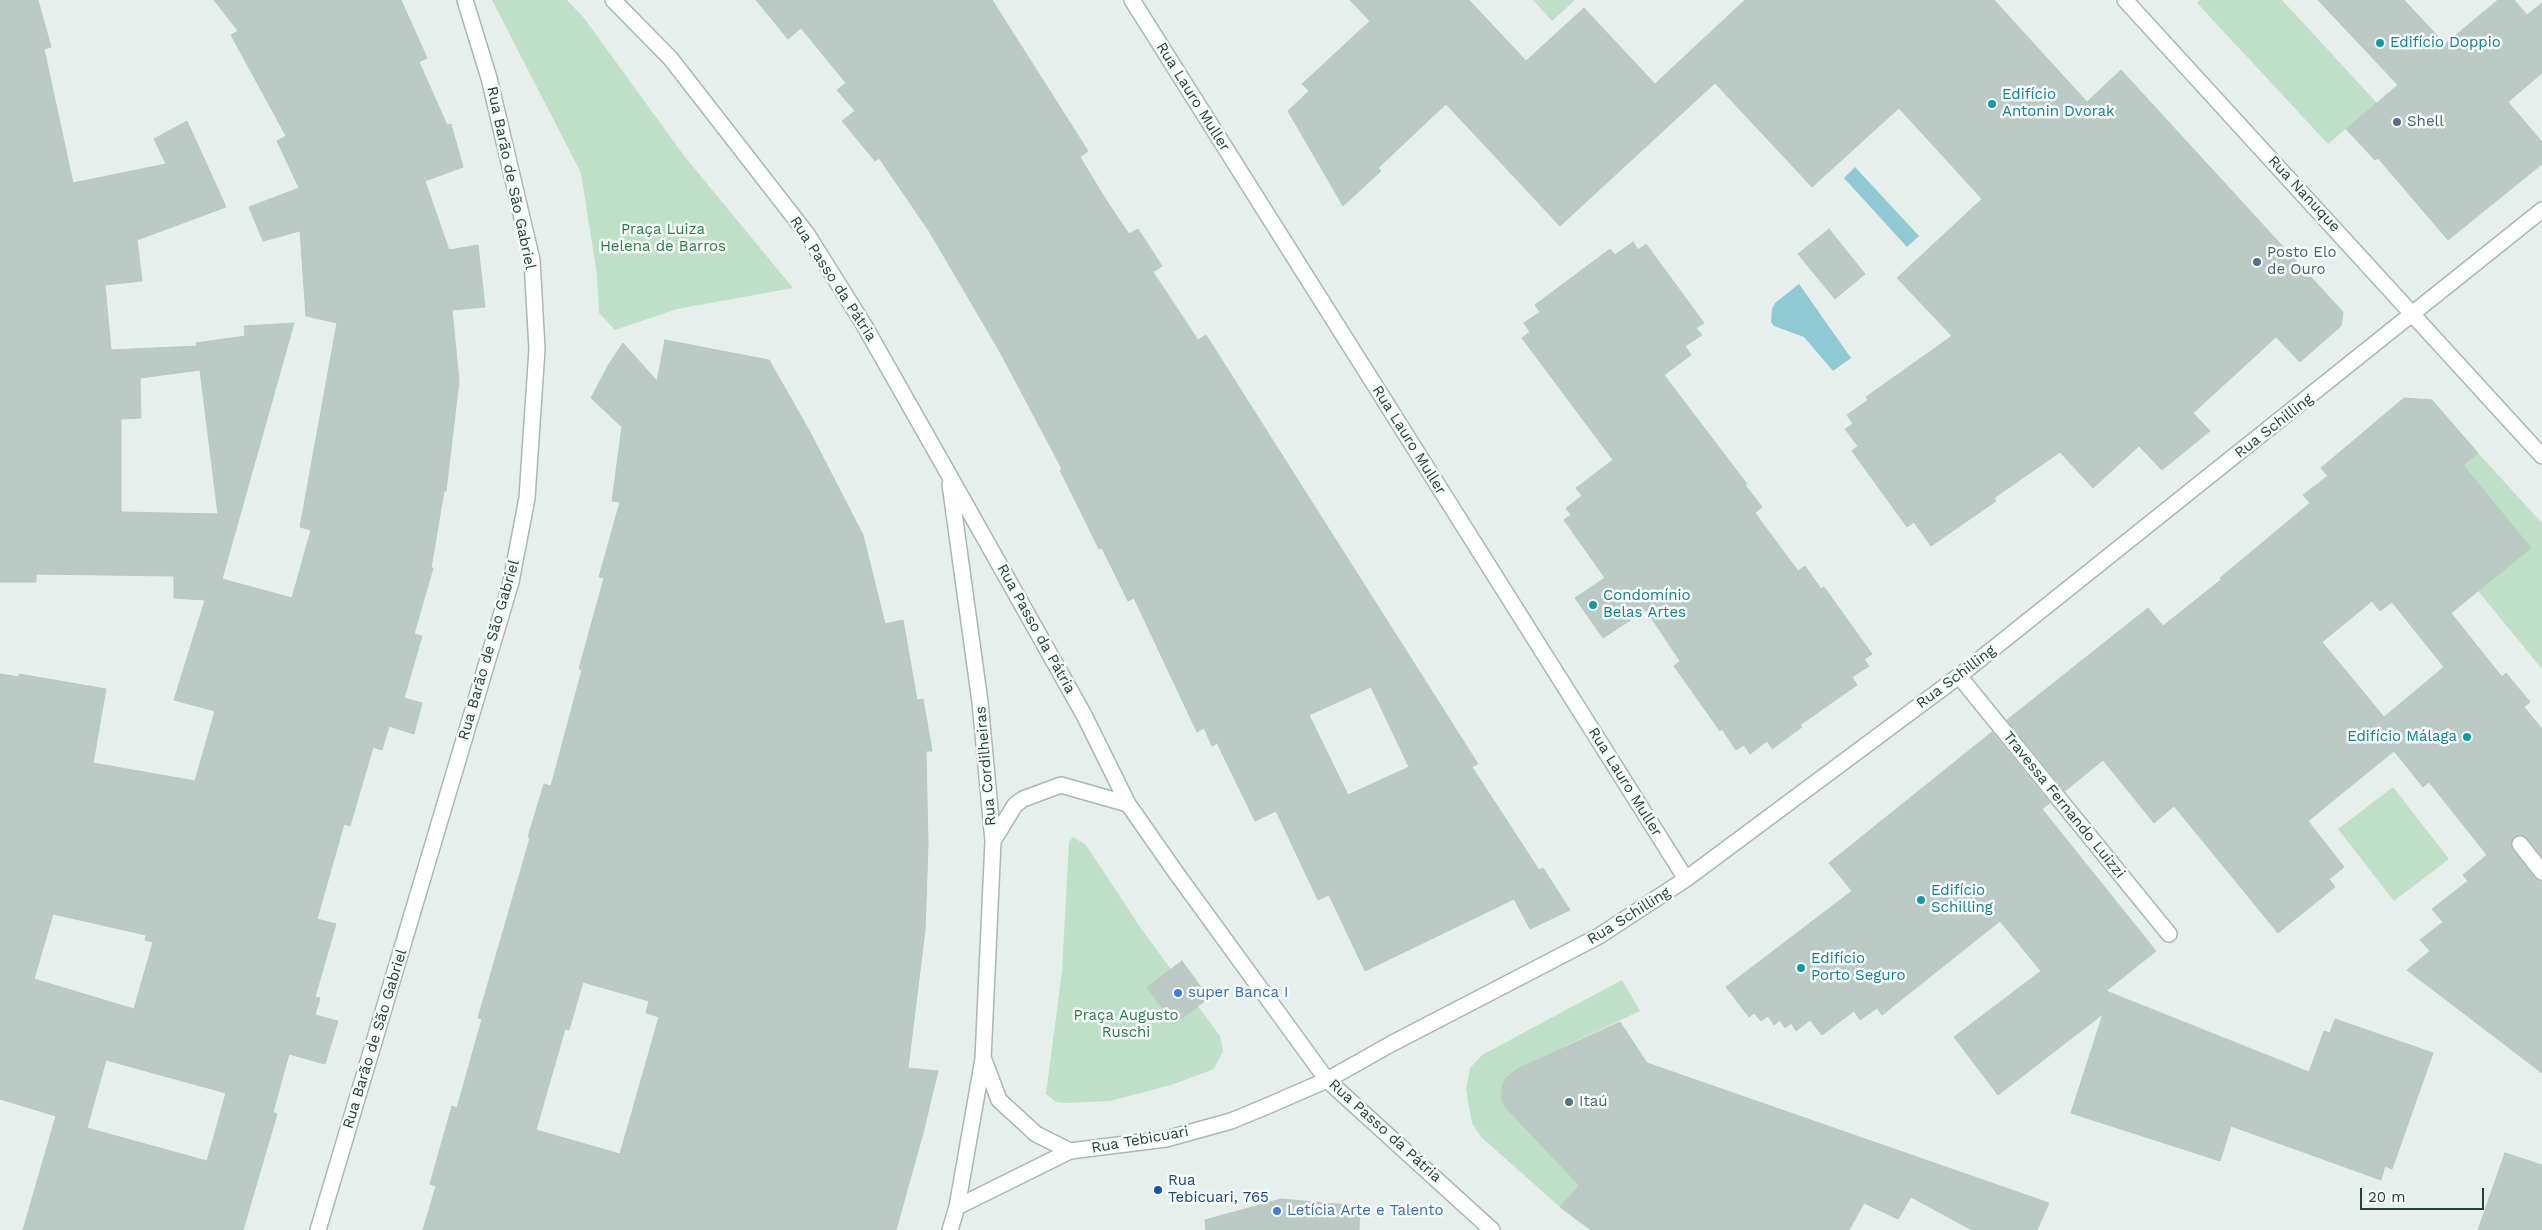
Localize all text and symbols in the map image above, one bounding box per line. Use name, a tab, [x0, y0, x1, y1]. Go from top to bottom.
place label: Edifício Doppio	[2390, 34, 2501, 52]
marker: Edifício Doppio	[2374, 37, 2386, 49]
street label: Rua Lauro Muller	[1152, 39, 1234, 155]
street label: Rua Barão de São Gabriel	[483, 85, 539, 271]
place label: Edifício Antonin Dvorak	[2002, 86, 2115, 121]
marker: Edifício Antonin Dvorak	[1986, 98, 1998, 110]
place label: Shell	[2407, 113, 2444, 131]
marker: Shell	[2391, 116, 2403, 128]
street label: Rua Nanuque	[2264, 152, 2344, 236]
street label: Rua Passo da Pátria	[786, 213, 880, 345]
park label: Praça Luiza Helena de Barros	[600, 221, 726, 256]
place label: Posto Elo de Ouro	[2267, 244, 2336, 279]
marker: Posto Elo de Ouro	[2251, 256, 2263, 268]
street label: Rua Lauro Muller	[1368, 382, 1450, 498]
street label: Rua Schilling	[2231, 390, 2317, 462]
street label: Rua Barão de São Gabriel	[455, 558, 523, 742]
street label: Rua Passo da Pátria	[993, 561, 1079, 697]
place label: Condomínio Belas Artes	[1603, 587, 1691, 622]
marker: Condomínio Belas Artes	[1587, 599, 1599, 611]
street label: Rua Schilling	[1913, 641, 1999, 713]
street label: Rua Cordilheiras	[972, 705, 1000, 827]
street label: Rua Lauro Muller	[1584, 724, 1666, 840]
street label: Travessa Fernando Luizzi	[1999, 728, 2129, 882]
place label: Edifício Málaga	[2347, 728, 2457, 746]
marker: Edifício Málaga	[2461, 731, 2473, 743]
place label: Edifício Schilling	[1931, 882, 1993, 917]
street label: Rua Schilling	[1584, 883, 1674, 949]
marker: Edifício Schilling	[1915, 894, 1927, 906]
street label: Rua Barão de São Gabriel	[339, 947, 411, 1131]
place label: Edifício Porto Seguro	[1811, 950, 1905, 985]
marker: Edifício Porto Seguro	[1795, 962, 1807, 974]
place label: super Banca I	[1188, 984, 1288, 1002]
marker: super Banca I	[1172, 987, 1184, 999]
park label: Praça Augusto Ruschi	[1074, 1007, 1178, 1042]
street label: Rua Passo da Pátria	[1325, 1076, 1445, 1186]
place label: Itaú	[1579, 1093, 1607, 1111]
marker: Itaú	[1563, 1096, 1575, 1108]
street label: Rua Tebicuari	[1090, 1123, 1190, 1157]
place label: Rua Tebicuari, 765	[1168, 1172, 1269, 1207]
scale bar	[2362, 1178, 2486, 1210]
marker: Rua Tebicuari, 765	[1152, 1184, 1164, 1196]
text: 20 m	[2368, 1188, 2406, 1206]
place label: Letícia Arte e Talento	[1287, 1202, 1444, 1220]
marker: Letícia Arte e Talento	[1271, 1205, 1283, 1217]

